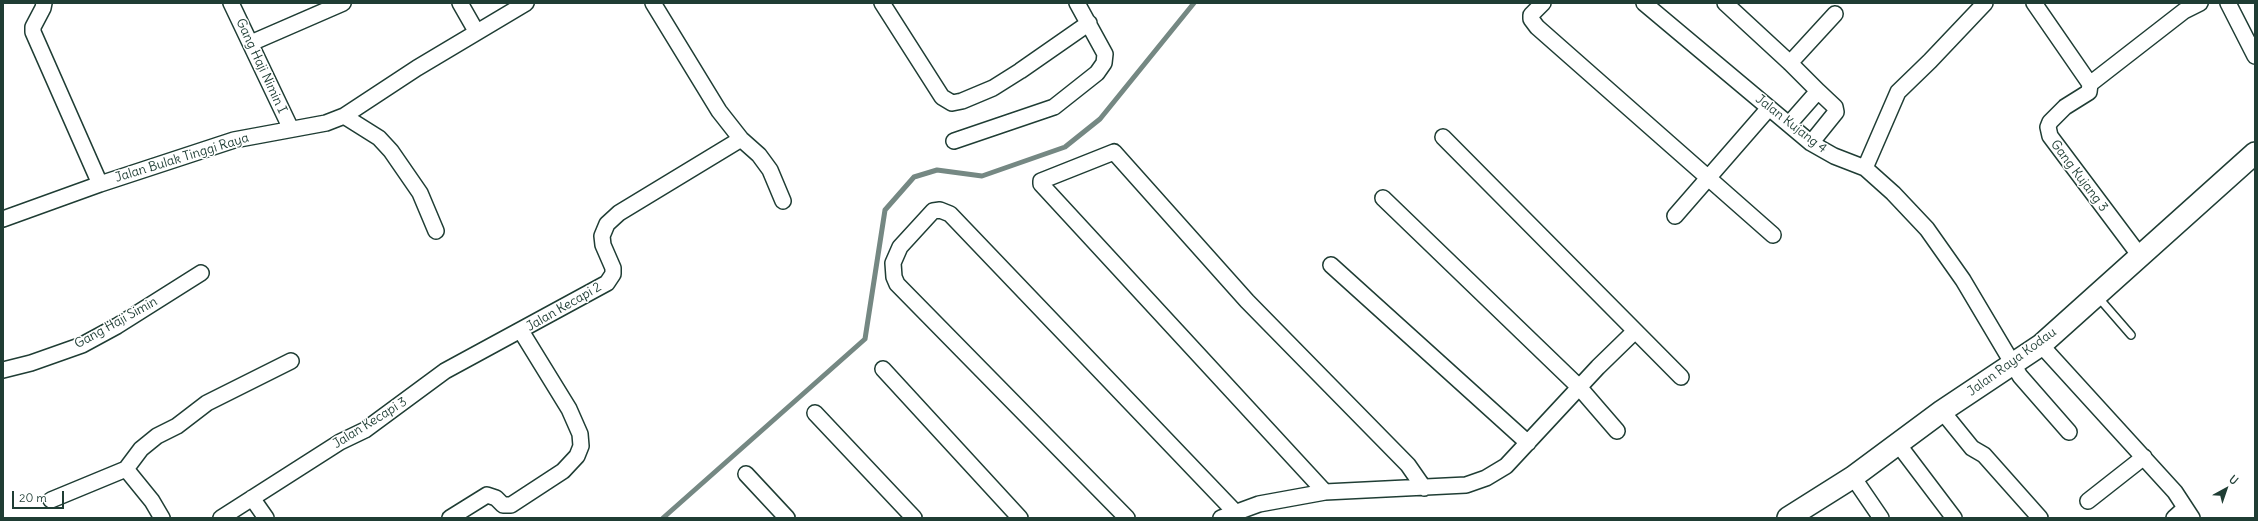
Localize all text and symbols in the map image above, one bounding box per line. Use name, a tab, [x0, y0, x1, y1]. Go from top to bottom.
street label: Gang Haji Nimin I	[232, 16, 290, 116]
street label: Jalan Kujang 4	[1752, 91, 1830, 157]
street label: Jalan Bulak Tinggi Raya	[113, 130, 251, 186]
street label: Gang Kujang 3	[2047, 137, 2111, 215]
street label: Jalan Kecapi 2	[524, 279, 604, 335]
street label: Gang Haji Simin	[72, 294, 160, 352]
street label: Jalan Raya Kodau	[1964, 324, 2060, 400]
street label: Jalan Kecapi 3	[330, 394, 410, 452]
north arrow	[2206, 469, 2246, 509]
text: U	[2226, 472, 2241, 488]
scale bar	[14, 483, 66, 509]
text: 20 m	[19, 490, 47, 505]

